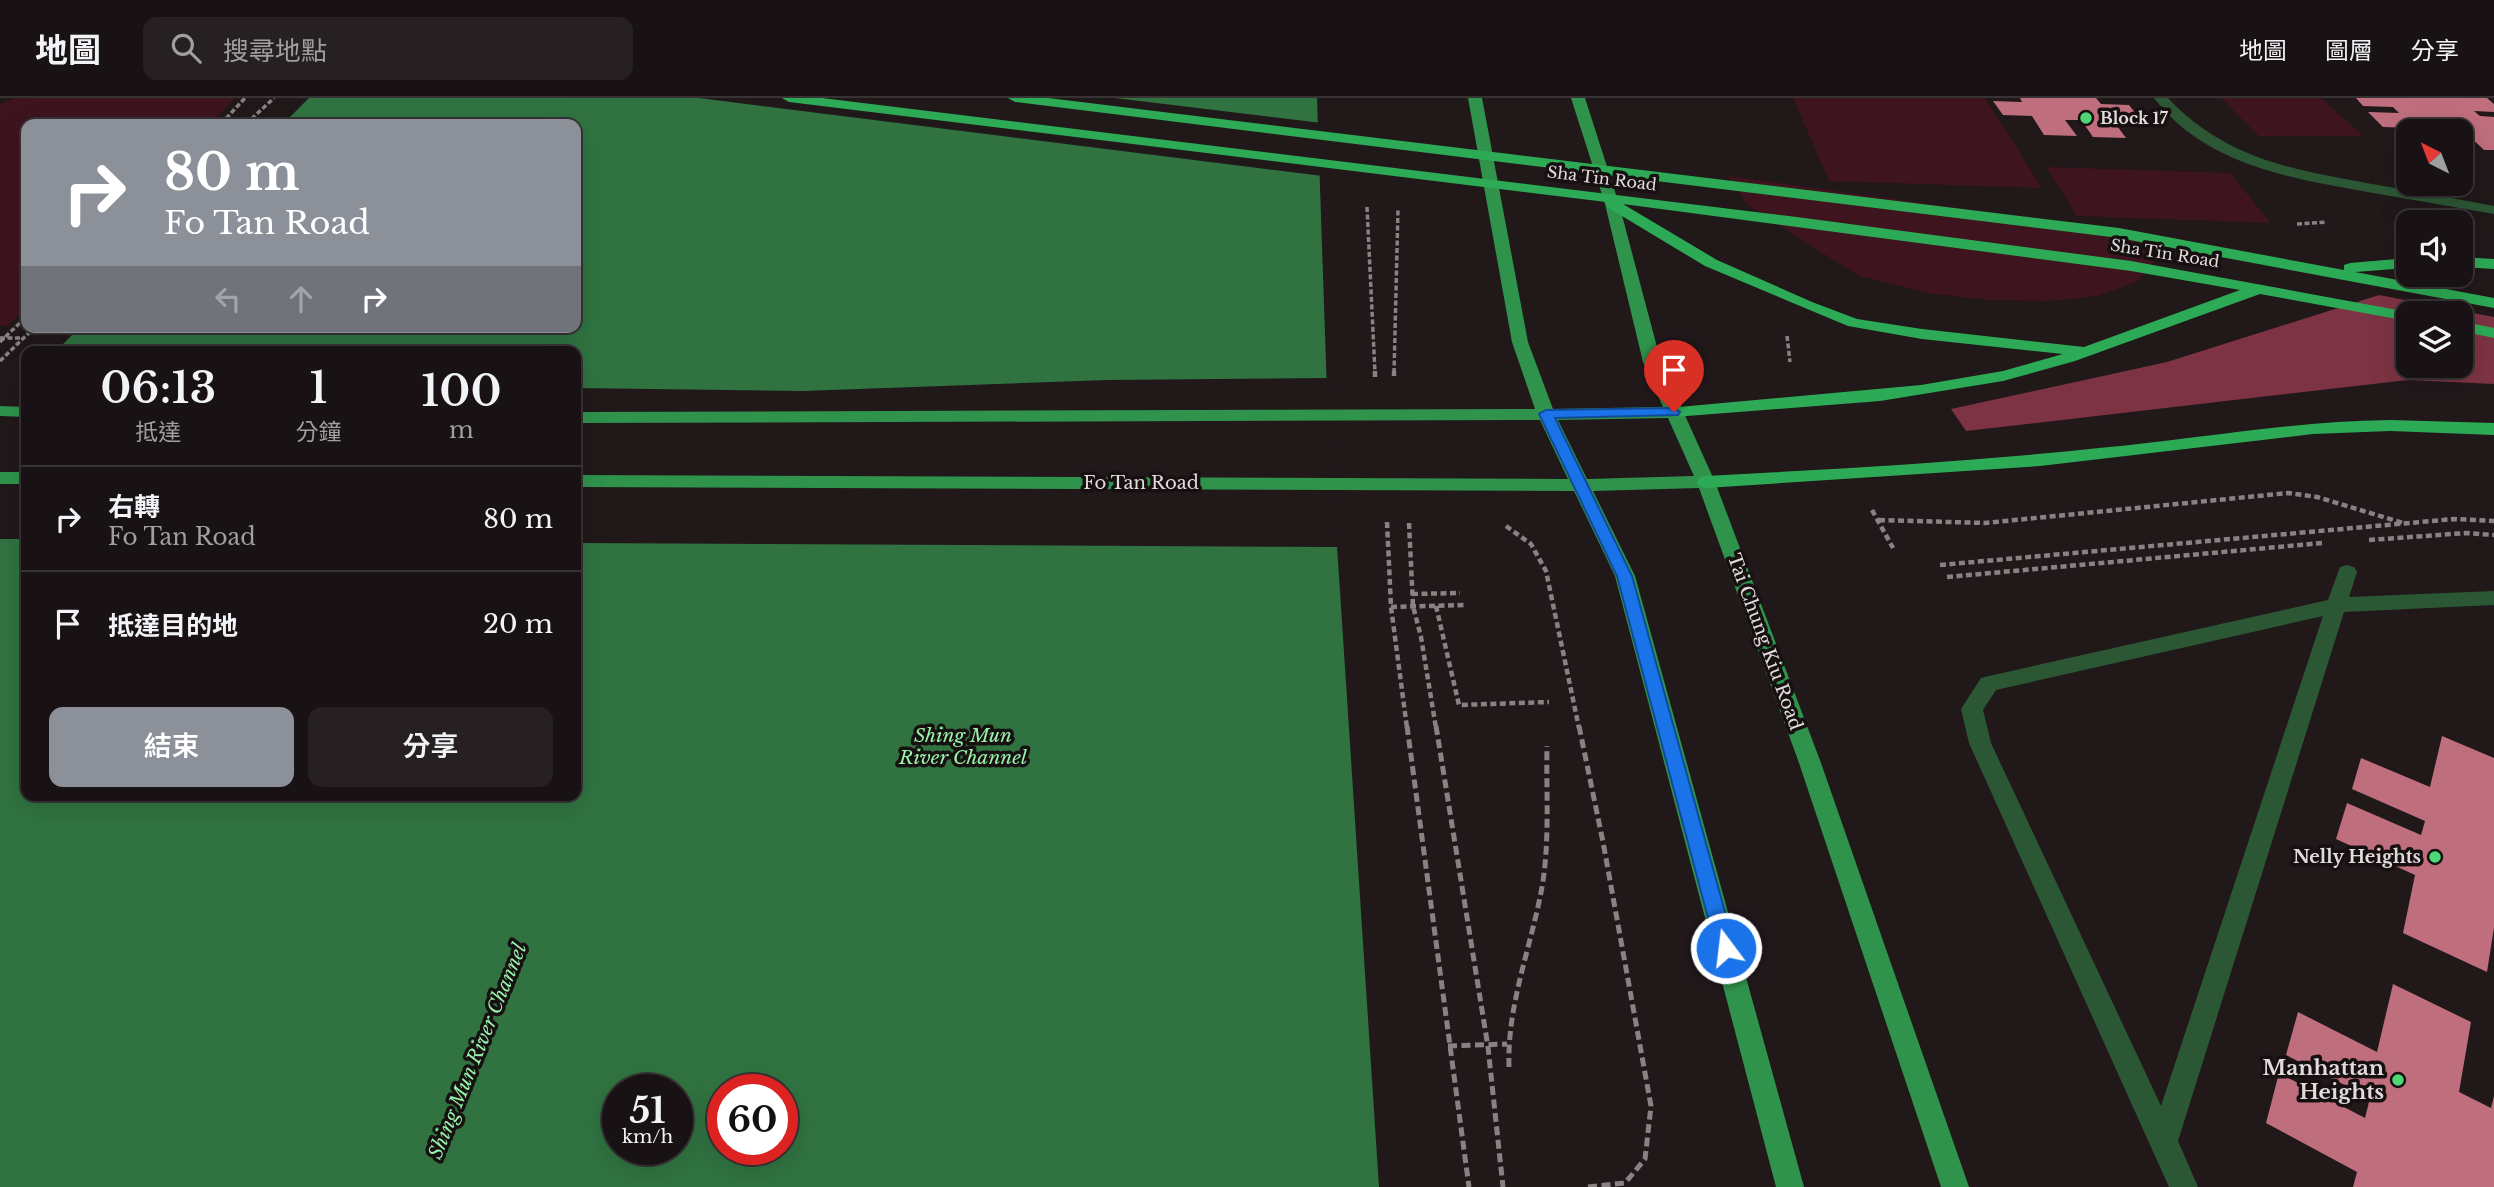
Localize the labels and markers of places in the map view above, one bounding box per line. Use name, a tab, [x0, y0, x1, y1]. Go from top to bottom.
place label: Block 17	[2100, 108, 2169, 128]
marker: Block 17	[2078, 110, 2094, 126]
pin	[1644, 340, 1704, 412]
place label: Nelly Heights	[2293, 846, 2421, 868]
marker: Nelly Heights	[2427, 849, 2443, 865]
place label: Manhattan Heights	[2262, 1055, 2384, 1105]
marker: Manhattan Heights	[2390, 1072, 2406, 1088]

